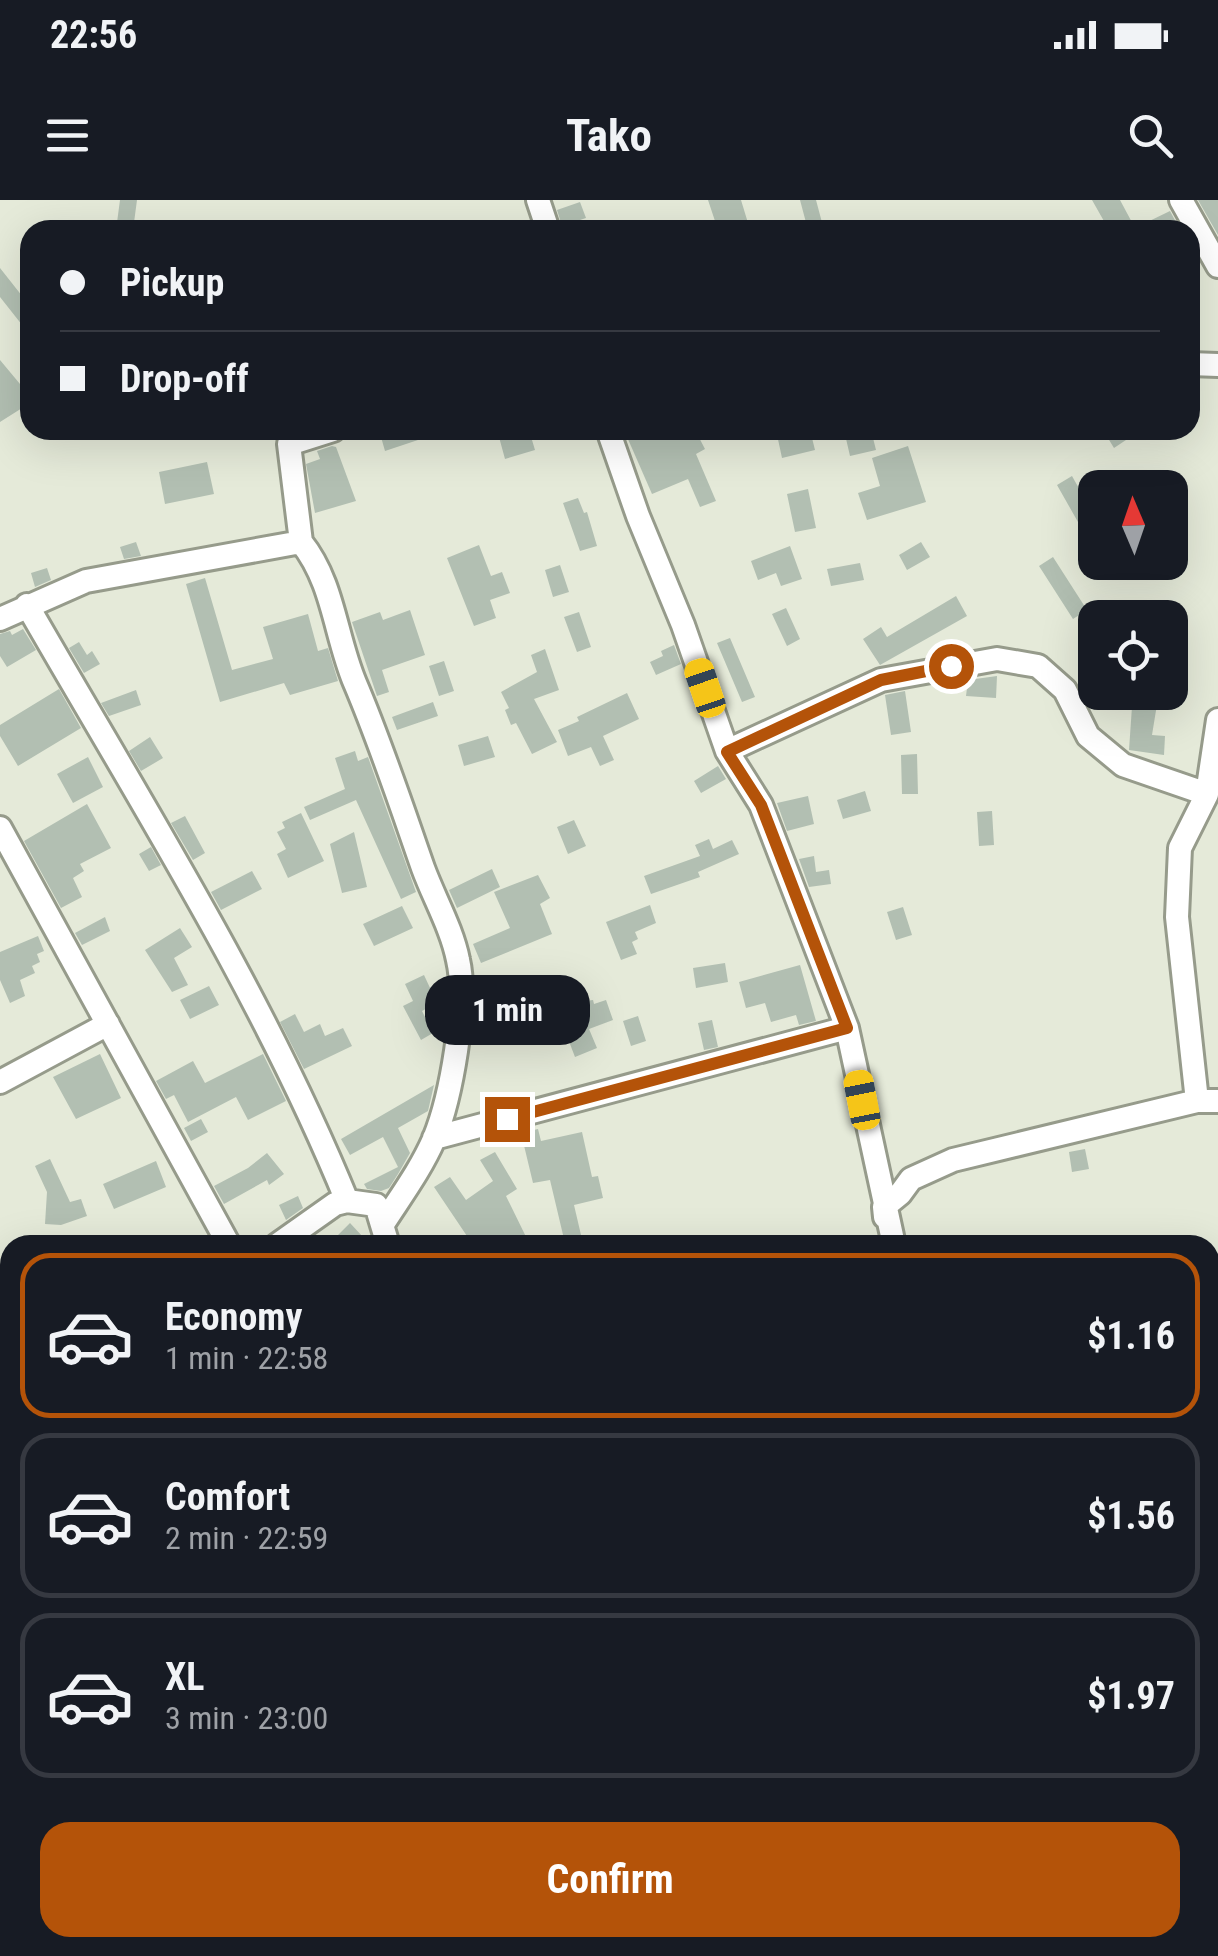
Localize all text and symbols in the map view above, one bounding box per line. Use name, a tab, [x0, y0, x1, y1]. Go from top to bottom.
text: 22:56	[50, 13, 137, 57]
icon: menu	[40, 108, 95, 163]
icon: search	[1123, 108, 1178, 163]
text: Tako	[566, 109, 652, 162]
text: Pickup	[120, 261, 224, 305]
text: Drop-off	[120, 357, 249, 401]
north arrow	[1078, 470, 1188, 580]
map controls	[1078, 470, 1188, 710]
button: locate	[1078, 600, 1188, 710]
route start	[929, 644, 974, 689]
car	[681, 655, 729, 721]
callout: 1 min	[424, 974, 590, 1044]
text: 1 min	[472, 991, 543, 1029]
car	[842, 1068, 882, 1132]
route end	[485, 1097, 530, 1142]
icon: car	[45, 1291, 135, 1381]
text: Economy	[165, 1295, 302, 1339]
text: $1.16	[1087, 1314, 1175, 1358]
text: 1 min · 22:58	[165, 1339, 328, 1377]
icon: car	[45, 1471, 135, 1561]
text: Comfort	[165, 1475, 290, 1519]
text: $1.56	[1087, 1494, 1175, 1538]
text: 2 min · 22:59	[165, 1519, 328, 1557]
icon: car	[45, 1651, 135, 1741]
text: XL	[165, 1655, 204, 1699]
text: $1.97	[1087, 1674, 1175, 1718]
text: 3 min · 23:00	[165, 1699, 328, 1737]
button: Confirm	[40, 1822, 1180, 1937]

